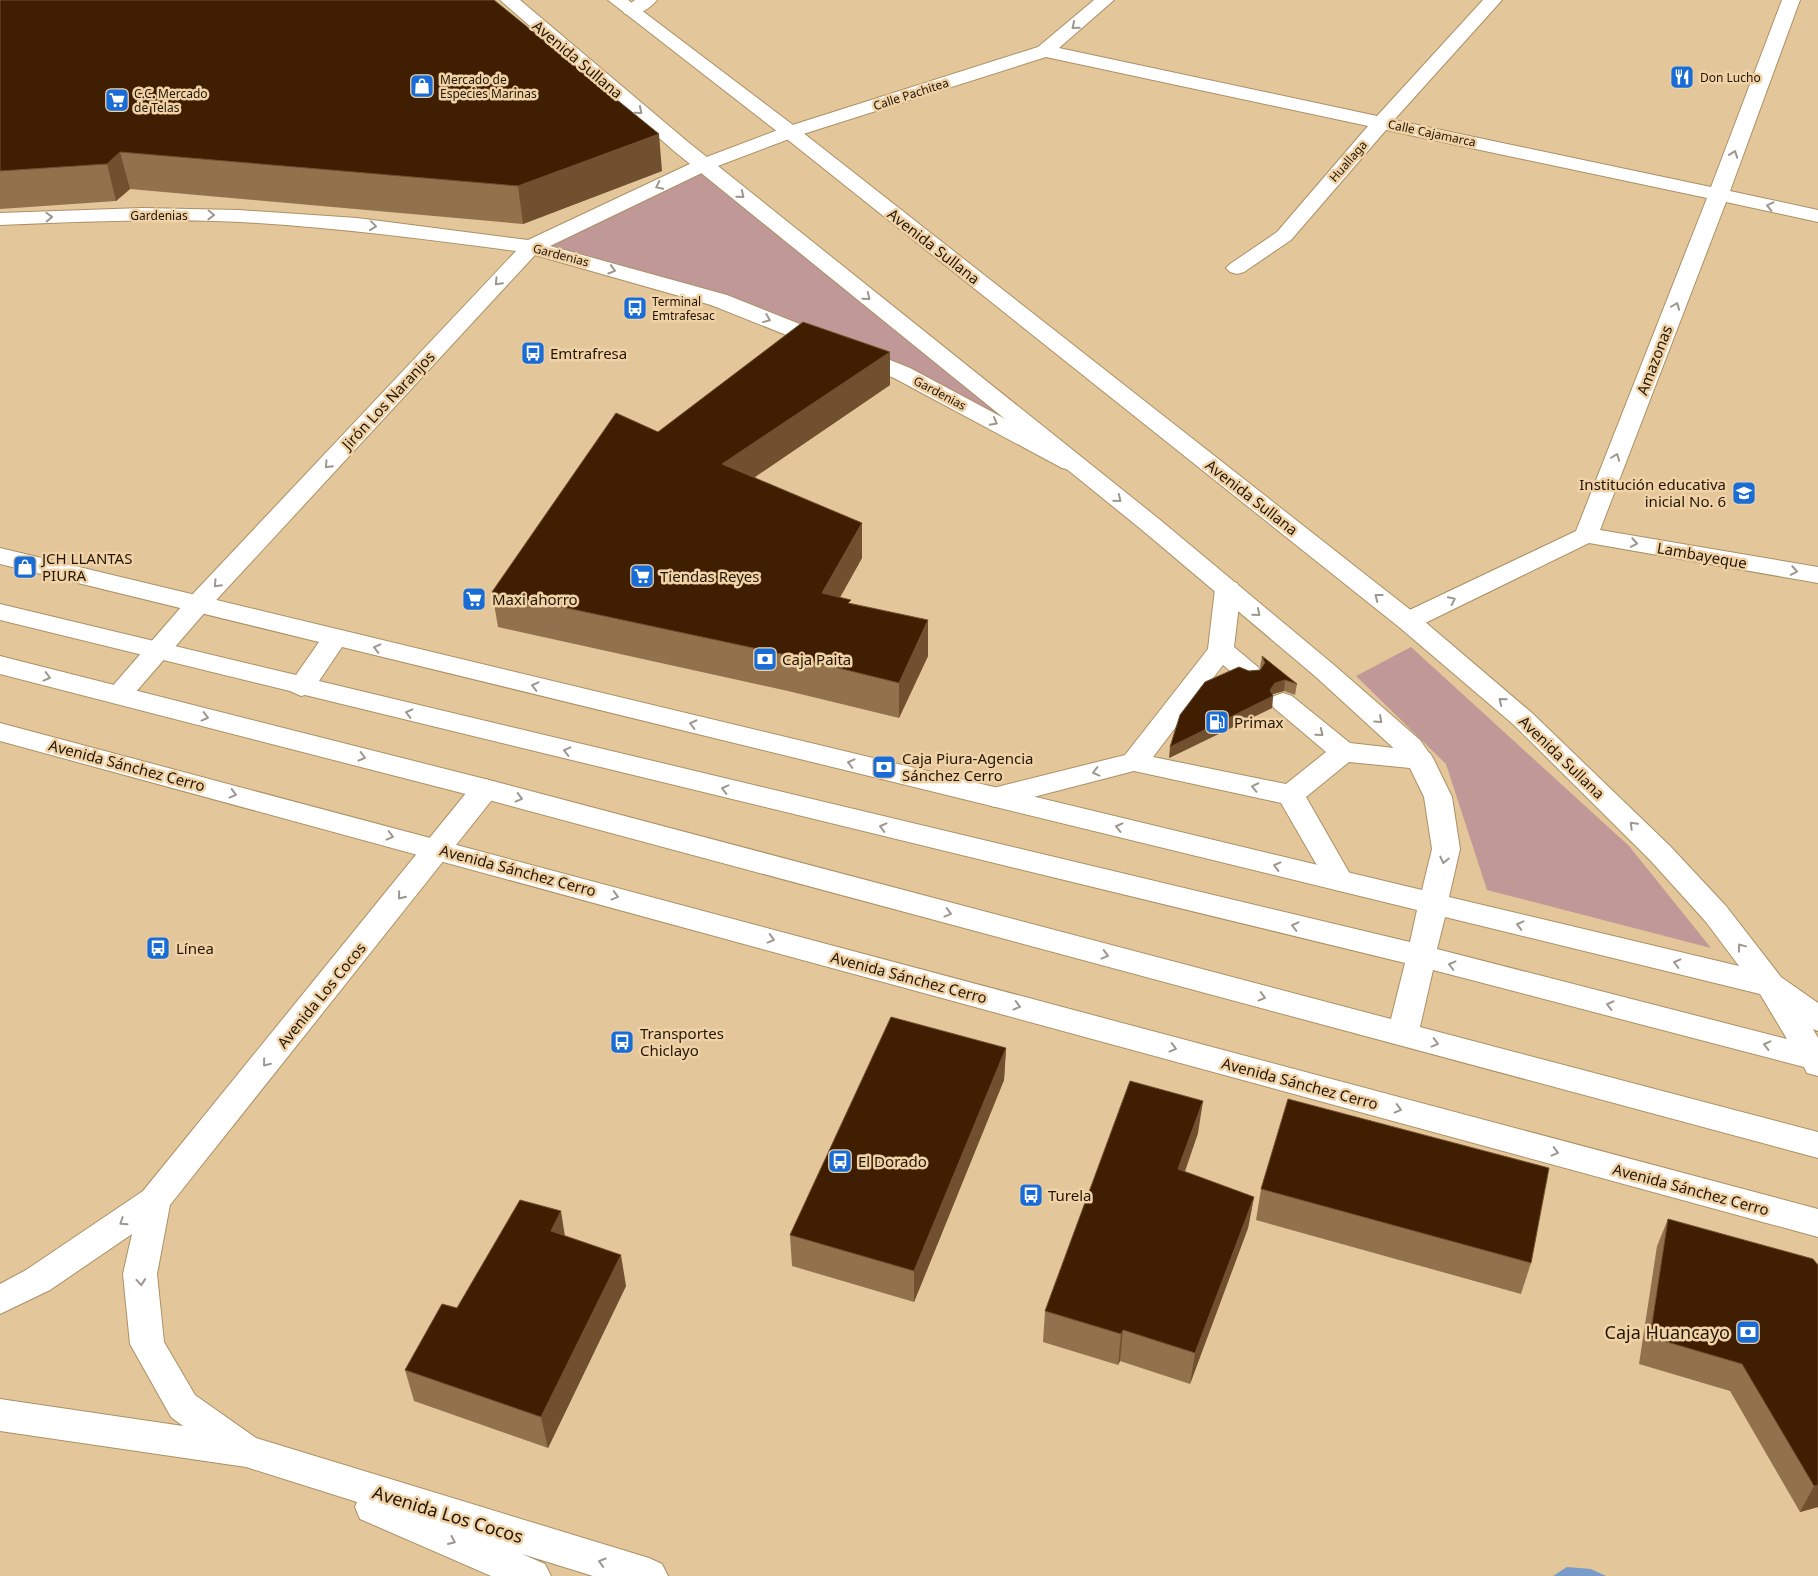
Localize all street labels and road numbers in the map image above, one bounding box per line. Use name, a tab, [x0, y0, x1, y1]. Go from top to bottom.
street label: Avenida Sullana	[529, 15, 627, 103]
street label: Calle Pachitea	[871, 74, 951, 114]
street label: Calle Cajamarca	[1386, 115, 1478, 151]
street label: Huallaga	[1325, 137, 1371, 185]
street label: Avenida Sullana	[884, 204, 984, 288]
street label: Gardenias	[130, 207, 188, 224]
street label: Gardenias	[531, 239, 591, 271]
street label: Amazonas	[1632, 322, 1676, 398]
street label: Jirón Los Naranjos	[336, 346, 439, 455]
street label: Gardenias	[911, 372, 970, 414]
street label: Avenida Sullana	[1202, 455, 1302, 539]
street label: Lambayeque	[1655, 537, 1749, 573]
street label: Avenida Sullana	[1515, 711, 1609, 803]
street label: Avenida Sánchez Cerro	[47, 734, 207, 796]
street label: Avenida Sánchez Cerro	[438, 839, 598, 901]
street label: Avenida Los Cocos	[272, 938, 370, 1052]
street label: Avenida Sánchez Cerro	[829, 946, 989, 1008]
street label: Avenida Sánchez Cerro	[1220, 1052, 1380, 1114]
street label: Avenida Sánchez Cerro	[1611, 1158, 1771, 1220]
street label: Avenida Los Cocos	[370, 1480, 526, 1548]

